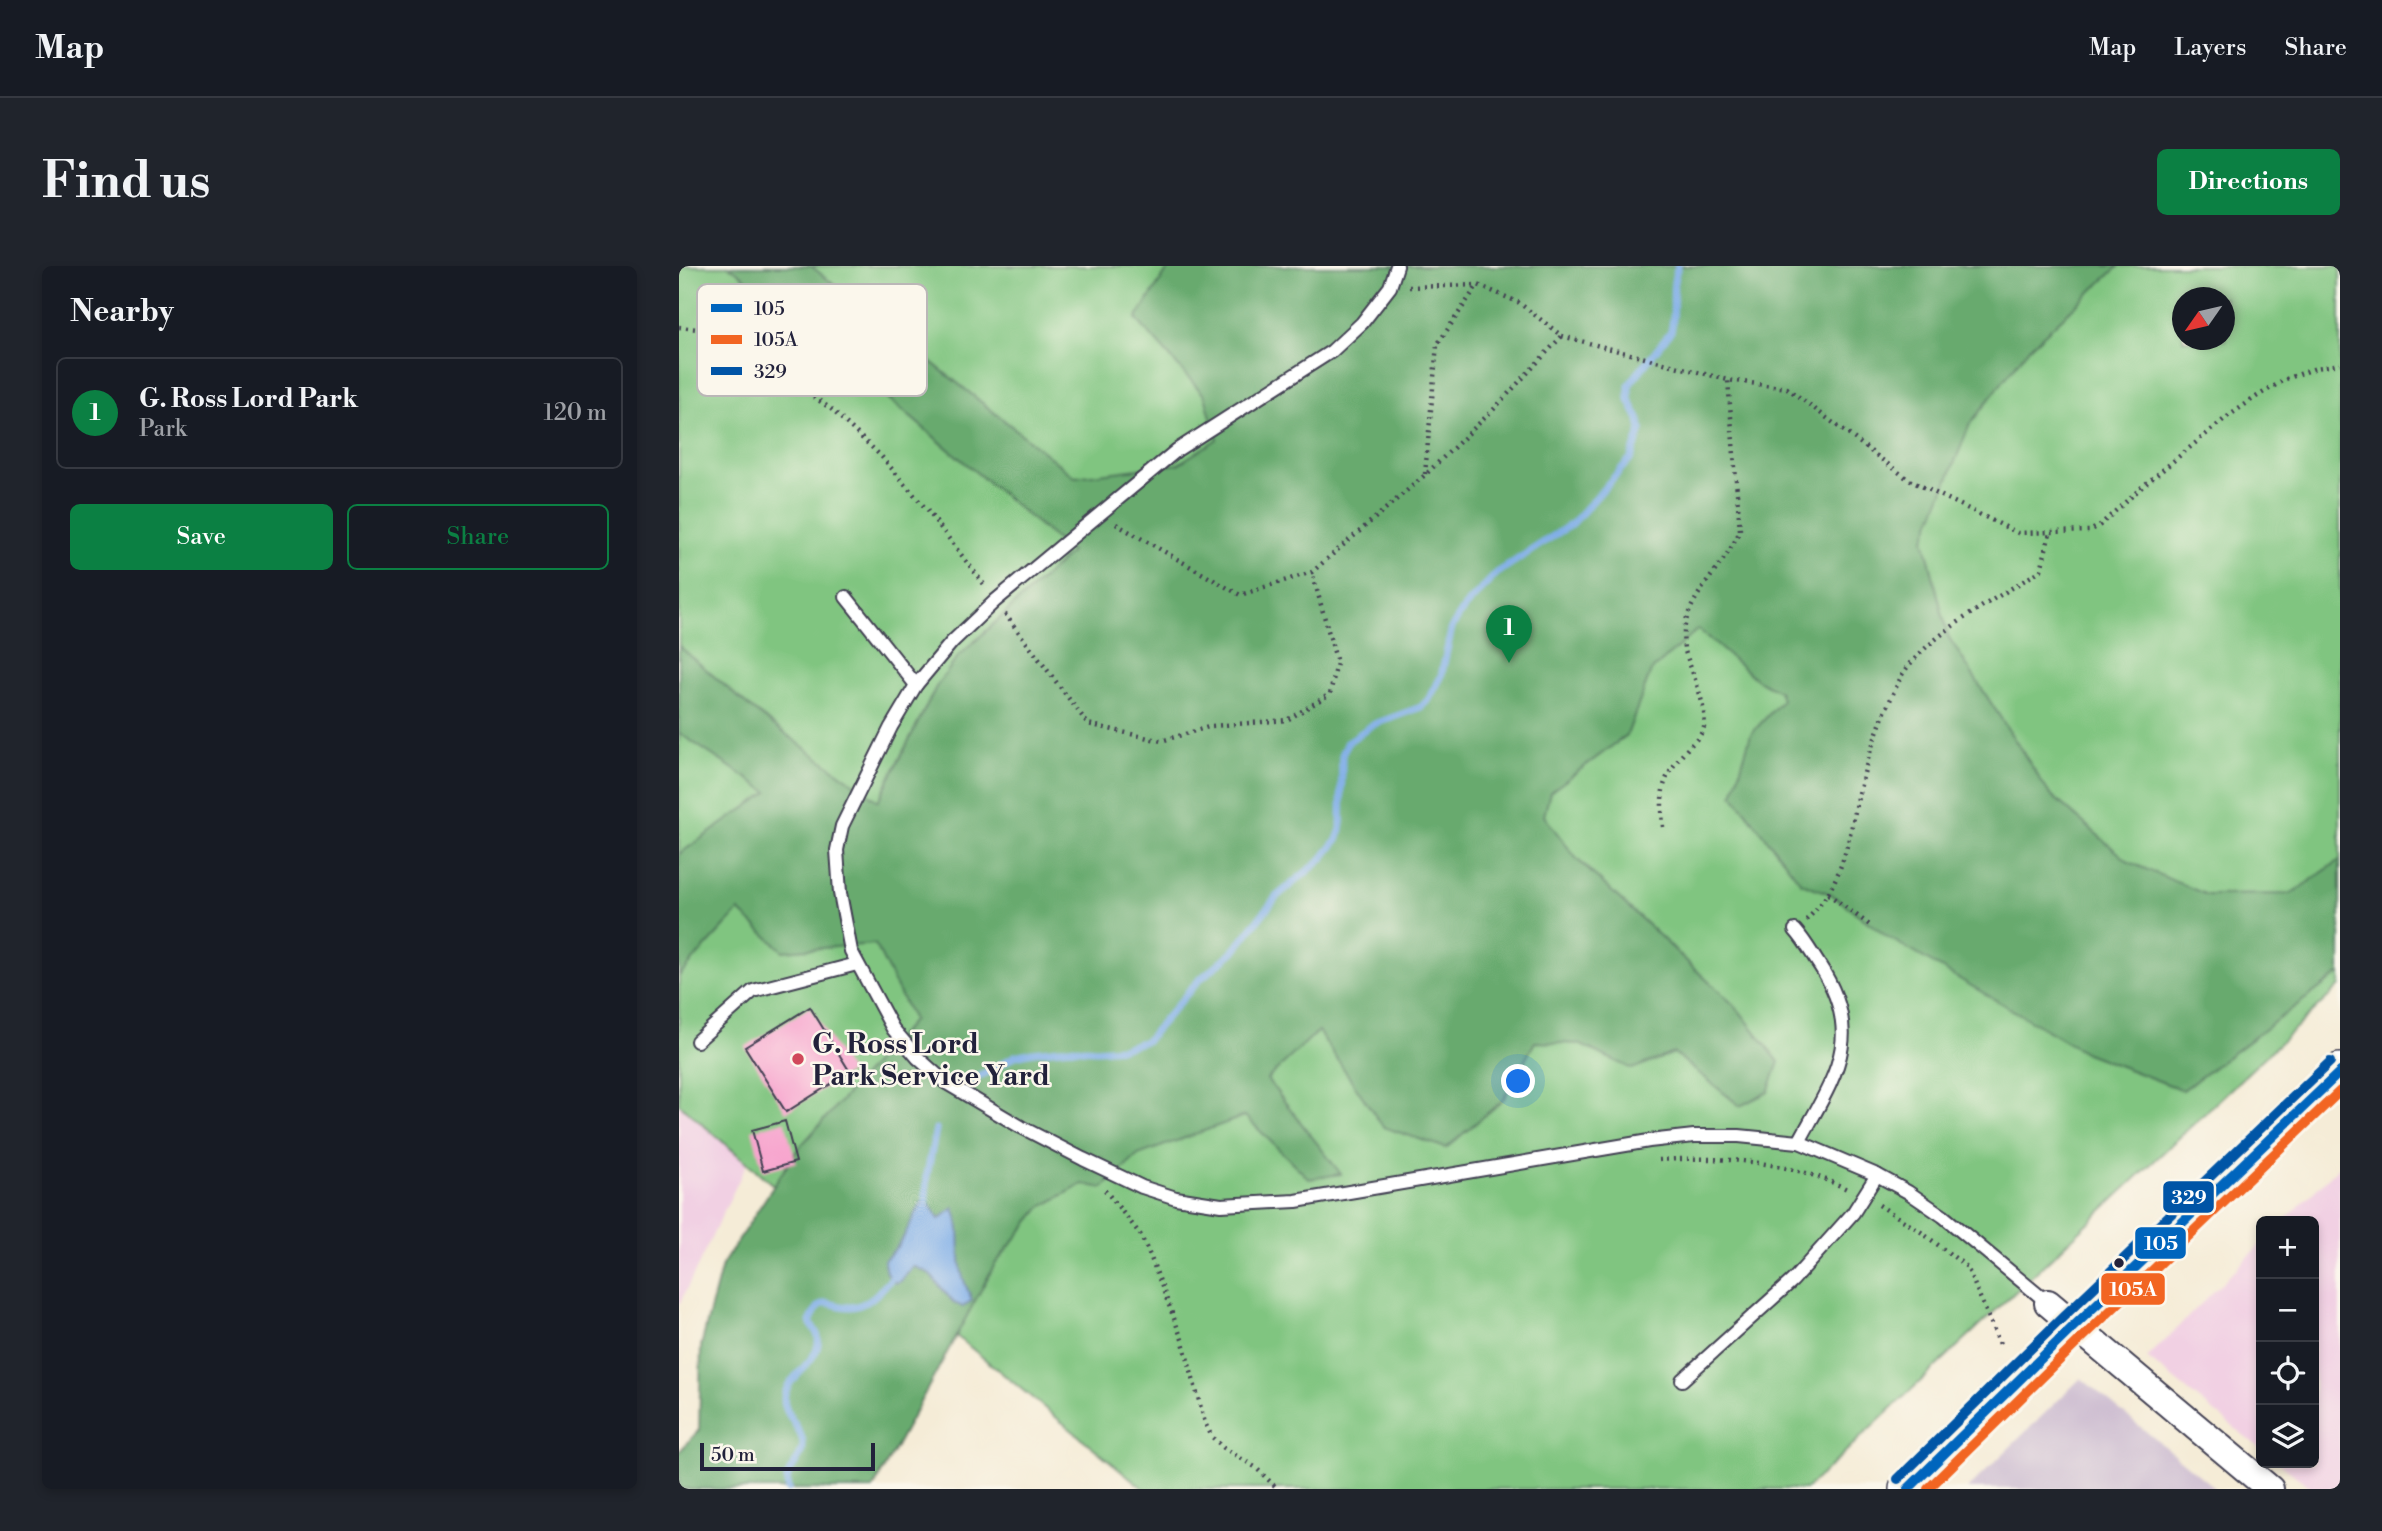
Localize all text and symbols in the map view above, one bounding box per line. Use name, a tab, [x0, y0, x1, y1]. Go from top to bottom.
text: Map	[35, 28, 104, 69]
text: Map	[2089, 33, 2136, 63]
text: Layers	[2174, 33, 2246, 63]
text: Share	[2284, 33, 2347, 63]
button: Directions	[2157, 149, 2340, 215]
text: Find us	[42, 152, 211, 213]
legend	[697, 284, 927, 396]
north arrow	[2172, 287, 2235, 350]
text: Nearby	[70, 293, 174, 331]
text: 105	[754, 297, 785, 321]
text: 105A	[754, 328, 799, 352]
text: 329	[754, 360, 787, 384]
text: G. Ross Lord Park	[139, 383, 358, 415]
text: 1	[89, 399, 101, 427]
text: 120 m	[543, 399, 607, 427]
text: Park	[139, 415, 187, 443]
button: Save	[70, 504, 333, 570]
button: Share	[347, 504, 609, 570]
pin: 1	[1486, 605, 1532, 663]
place label: G. Ross Lord Park Service Yard	[812, 1027, 1050, 1094]
marker: G. Ross Lord Park Service Yard	[790, 1051, 806, 1067]
your location	[1501, 1064, 1535, 1098]
line badge: 329	[2162, 1180, 2215, 1214]
text: 329	[2171, 1186, 2207, 1210]
map controls	[2256, 1216, 2319, 1468]
button: +	[2256, 1216, 2319, 1279]
line badge: 105	[2134, 1226, 2187, 1260]
text: 105	[2144, 1232, 2178, 1256]
unlabelled marker	[2112, 1256, 2126, 1270]
line badge: 105A	[2100, 1272, 2166, 1306]
text: 105A	[2109, 1278, 2157, 1302]
button: −	[2256, 1279, 2319, 1342]
button: locate	[2256, 1342, 2319, 1405]
button: layers	[2256, 1405, 2319, 1468]
scale bar	[700, 1440, 875, 1472]
text: 50 m	[711, 1443, 755, 1467]

